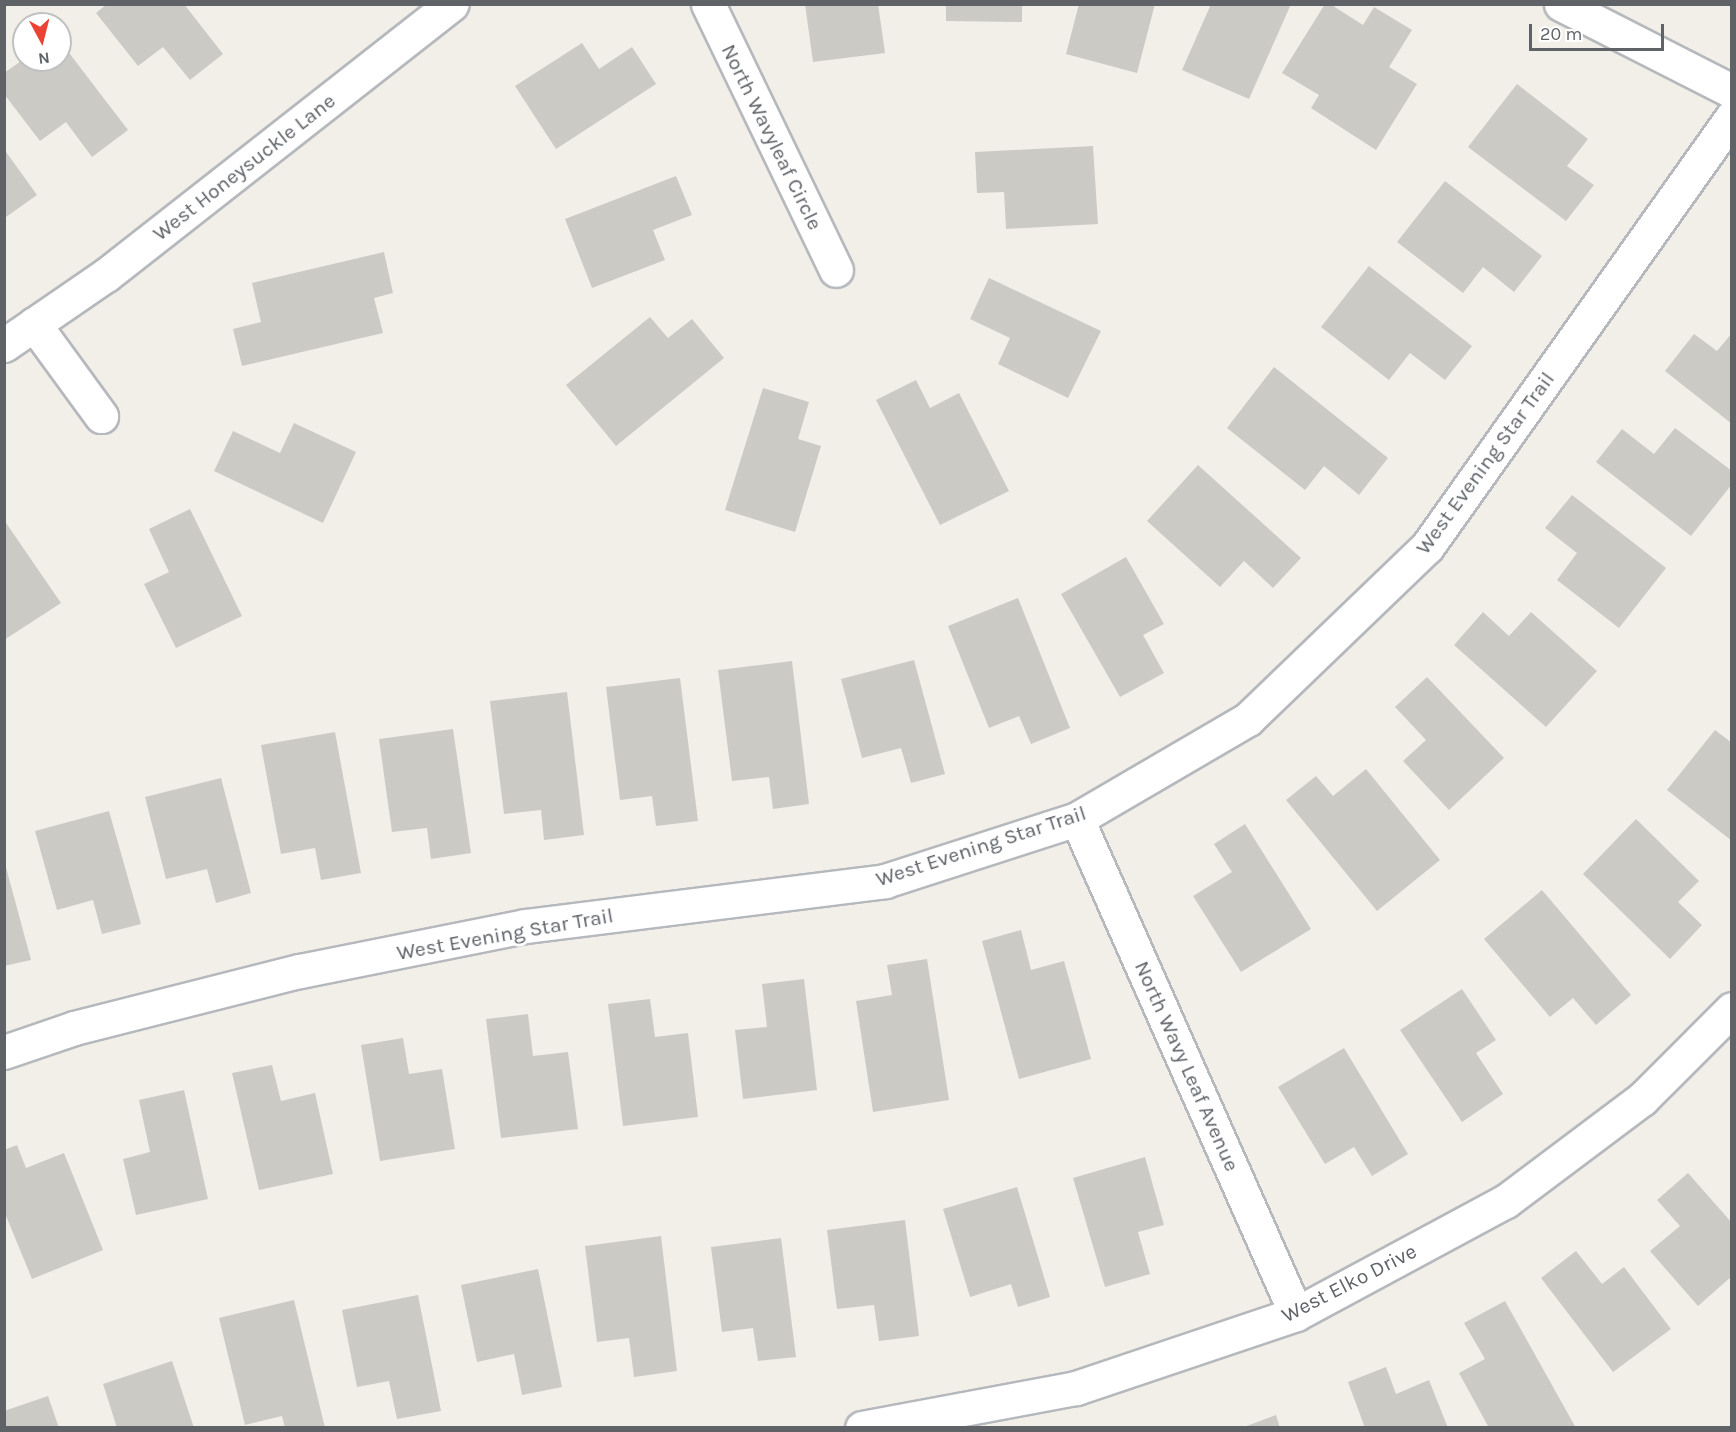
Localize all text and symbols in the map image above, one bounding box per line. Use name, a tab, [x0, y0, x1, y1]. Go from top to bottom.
north arrow	[12, 12, 72, 72]
scale bar	[1532, 12, 1667, 50]
text: 20 m	[1540, 23, 1582, 45]
street label: North Wavyleaf Circle	[716, 40, 828, 234]
text: N	[37, 48, 51, 69]
street label: West Honeysuckle Lane	[148, 88, 340, 246]
street label: West Evening Star Trail	[1410, 367, 1560, 559]
street label: West Evening Star Trail	[873, 800, 1089, 892]
street label: West Evening Star Trail	[395, 903, 615, 965]
street label: North Wavy Leaf Avenue	[1129, 957, 1245, 1175]
street label: West Elko Drive	[1277, 1238, 1421, 1328]

